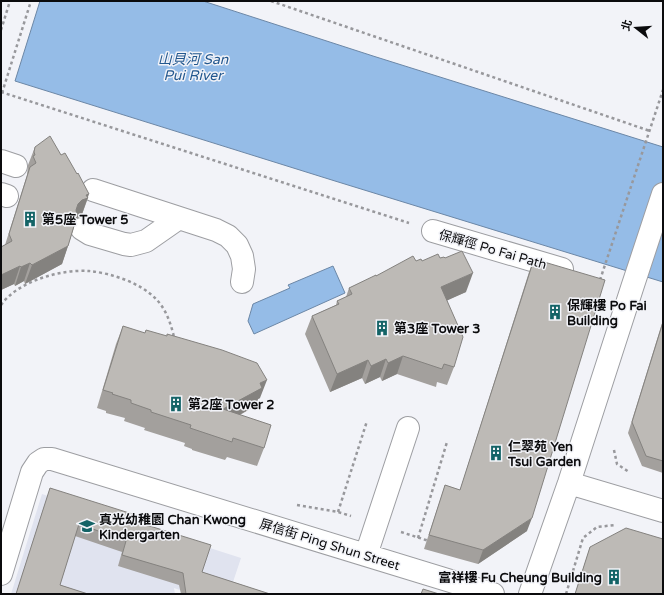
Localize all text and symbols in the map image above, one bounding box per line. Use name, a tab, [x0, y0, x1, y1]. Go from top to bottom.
north arrow	[616, 8, 656, 48]
text: 北	[619, 18, 635, 32]
water label: 山貝河 San Pui River	[158, 51, 229, 84]
building icon: 第5座 Tower 5	[21, 210, 39, 228]
place label: 第5座 Tower 5	[42, 212, 129, 228]
street label: 保輝徑 Po Fai Path	[437, 227, 549, 273]
place label: 保輝樓 Po Fai Building	[567, 298, 647, 329]
building icon: 保輝樓 Po Fai Building	[546, 303, 564, 321]
building icon: 第3座 Tower 3	[373, 319, 391, 337]
place label: 第3座 Tower 3	[394, 321, 481, 337]
building icon: 第2座 Tower 2	[167, 395, 185, 413]
place label: 第2座 Tower 2	[188, 397, 275, 413]
place label: 仁翠苑 Yen Tsui Garden	[507, 439, 581, 470]
building icon: 仁翠苑 Yen Tsui Garden	[487, 444, 505, 462]
place label: 真光幼稚園 Chan Kwong Kindergarten	[99, 512, 246, 543]
street label: 屏信街 Ping Shun Street	[258, 516, 402, 574]
school or university icon: 真光幼稚園 Chan Kwong Kindergarten	[78, 517, 96, 535]
building icon: 富祥樓 Fu Cheung Building	[605, 568, 623, 586]
place label: 富祥樓 Fu Cheung Building	[438, 570, 602, 586]

